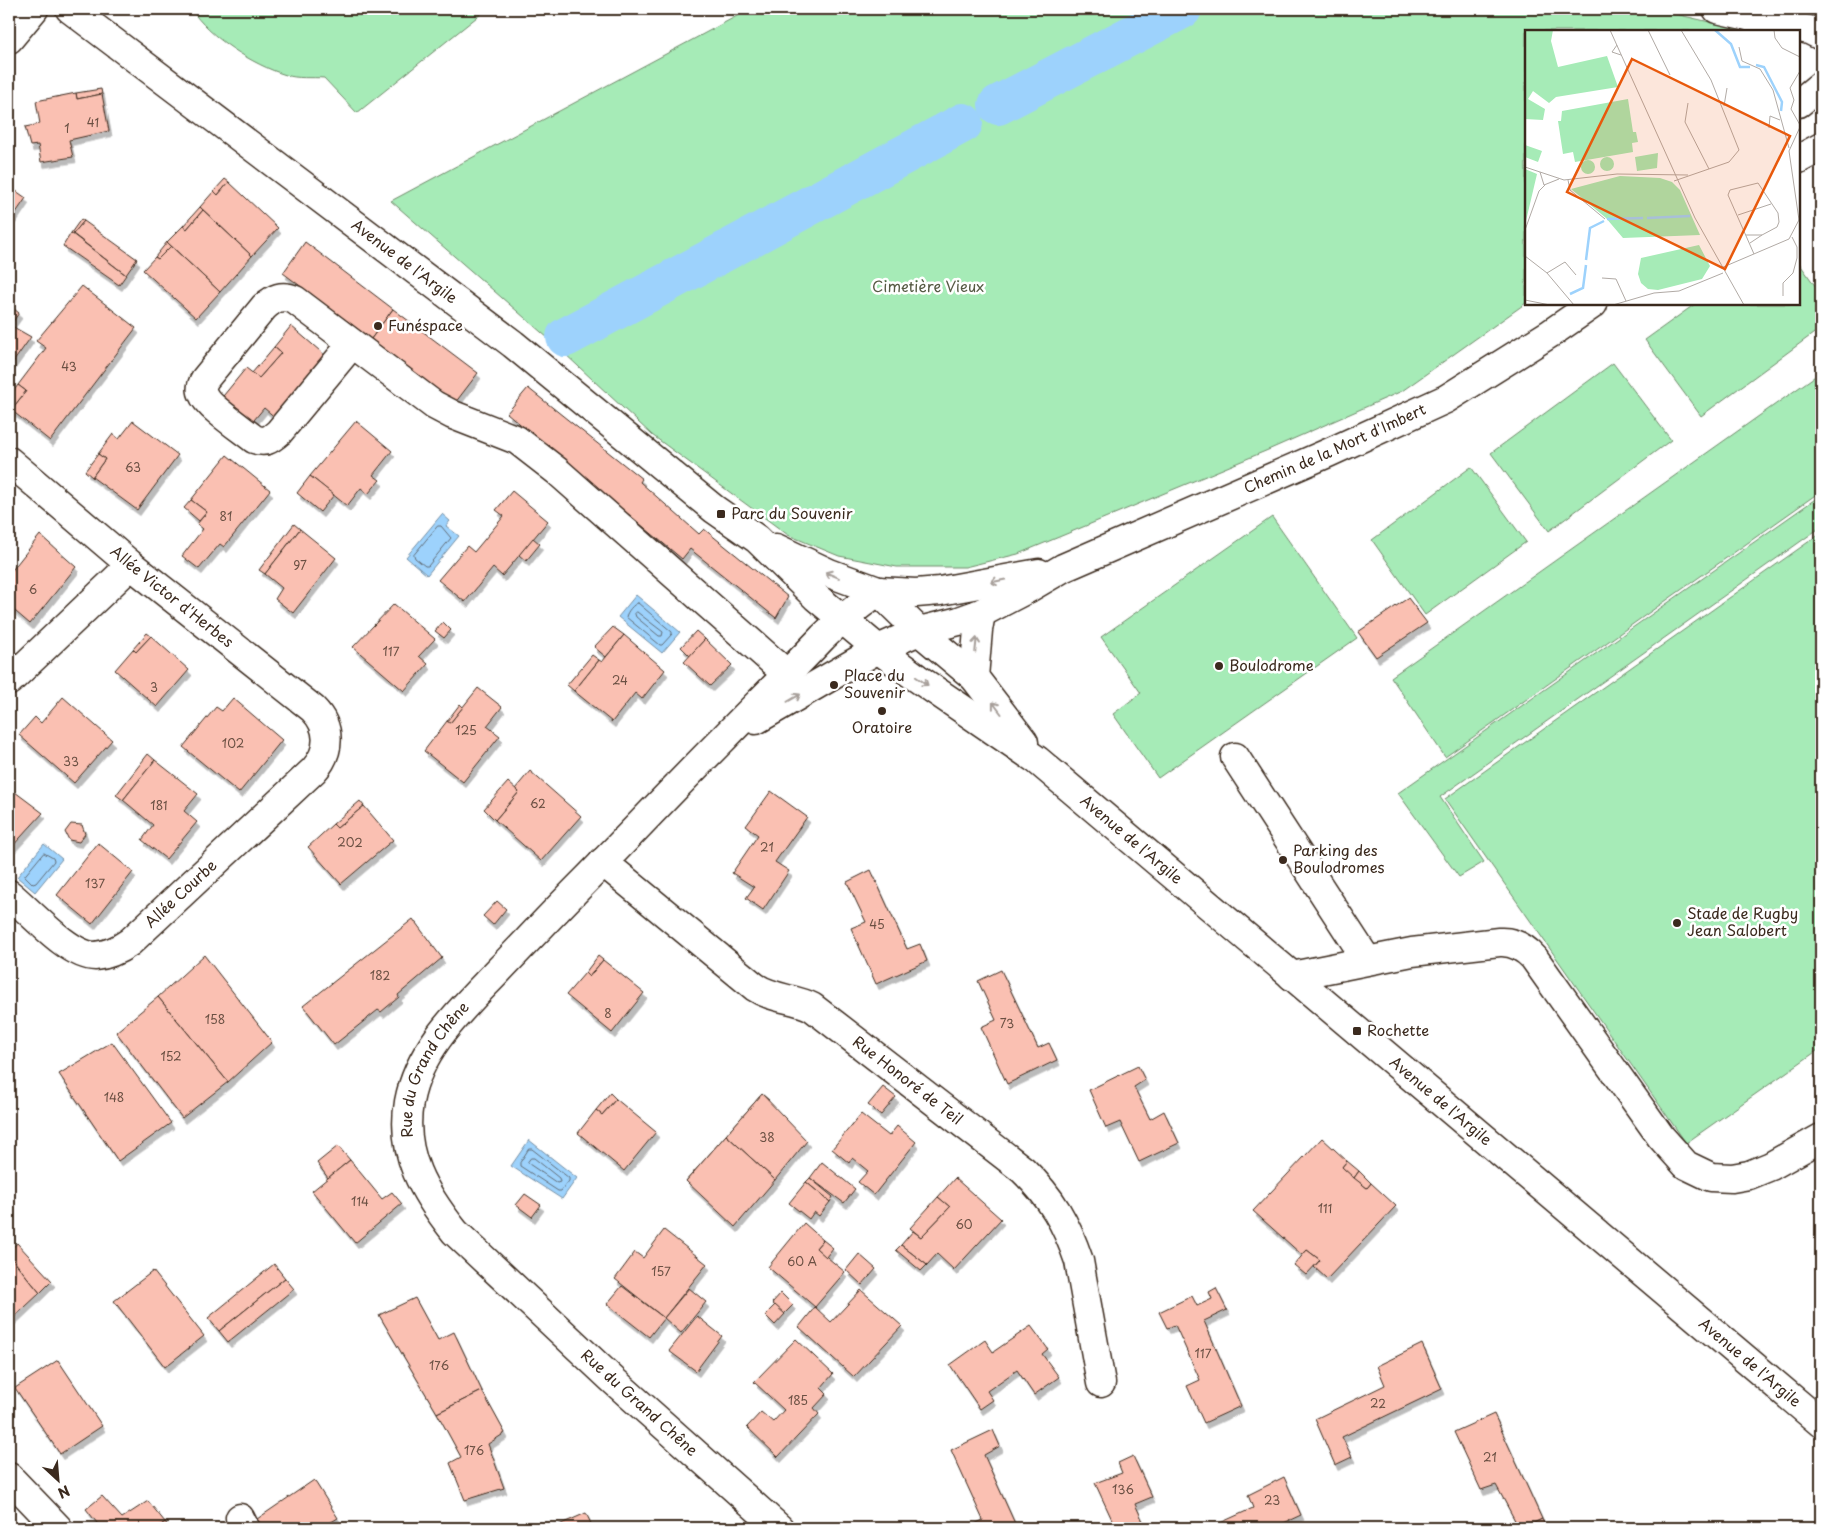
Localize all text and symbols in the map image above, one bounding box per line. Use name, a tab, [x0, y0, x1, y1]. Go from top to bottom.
inset map	[1525, 30, 1800, 305]
house number: 41	[87, 113, 99, 131]
house number: 1	[64, 119, 70, 137]
street label: Avenue de l'Argile	[347, 213, 463, 308]
park label: Cimetière Vieux	[872, 274, 984, 297]
place label: Funéspace	[388, 313, 463, 336]
marker: Funéspace	[372, 320, 384, 332]
house number: 43	[61, 357, 77, 375]
street label: Chemin de la Mort d'Imbert	[1240, 397, 1429, 498]
house number: 63	[125, 458, 141, 476]
place label: Parc du Souvenir	[731, 501, 853, 524]
house number: 81	[220, 507, 232, 525]
marker: Parc du Souvenir	[715, 508, 727, 520]
street label: Allée Victor d'Herbes	[106, 539, 239, 652]
house number: 97	[293, 556, 307, 574]
one-way arrow	[825, 569, 840, 579]
one-way arrow	[991, 577, 1007, 586]
house number: 6	[29, 580, 37, 598]
one-way arrow	[971, 637, 981, 653]
house number: 117	[383, 642, 400, 660]
place label: Boulodrome	[1229, 653, 1314, 676]
marker: Boulodrome	[1213, 660, 1225, 672]
place label: Place du Souvenir	[844, 663, 905, 703]
house number: 24	[612, 671, 628, 689]
one-way arrow	[914, 676, 928, 686]
house number: 3	[150, 678, 158, 696]
marker: Place du Souvenir	[828, 679, 840, 691]
one-way arrow	[787, 693, 802, 703]
one-way arrow	[992, 702, 1003, 715]
marker: Oratoire	[876, 705, 888, 717]
place label: Oratoire	[852, 715, 912, 738]
house number: 125	[455, 721, 477, 739]
house number: 102	[222, 734, 244, 752]
house number: 33	[63, 752, 79, 770]
street label: Avenue de l'Argile	[1076, 789, 1189, 889]
house number: 62	[530, 794, 546, 812]
house number: 181	[150, 796, 168, 814]
house number: 202	[337, 833, 363, 851]
house number: 21	[760, 838, 774, 856]
place label: Parking des Boulodromes	[1293, 838, 1385, 878]
street label: Allée Courbe	[139, 853, 221, 932]
marker: Parking des Boulodromes	[1277, 854, 1289, 866]
house number: 137	[85, 874, 105, 892]
place label: Stade de Rugby Jean Salobert	[1687, 901, 1798, 941]
house number: 45	[869, 915, 885, 933]
marker: Stade de Rugby Jean Salobert	[1671, 917, 1683, 929]
house number: 182	[370, 966, 390, 984]
street label: Rue du Grand Chêne	[394, 996, 473, 1139]
house number: 8	[604, 1004, 612, 1022]
house number: 158	[205, 1010, 225, 1028]
house number: 73	[1000, 1014, 1014, 1032]
place label: Rochette	[1367, 1018, 1429, 1041]
marker: Rochette	[1351, 1025, 1363, 1037]
street label: Rue Honoré de Teil	[848, 1029, 968, 1130]
house number: 152	[160, 1047, 182, 1065]
street label: Avenue de l'Argile	[1385, 1050, 1498, 1150]
house number: 148	[104, 1088, 124, 1106]
house number: 38	[759, 1128, 775, 1146]
house number: 114	[351, 1192, 369, 1210]
house number: 111	[1318, 1199, 1332, 1217]
house number: 60	[955, 1215, 973, 1233]
house number: 60 A	[787, 1252, 817, 1270]
house number: 157	[651, 1262, 671, 1280]
street label: Avenue de l'Argile	[1694, 1312, 1807, 1412]
street label: Rue du Grand Chêne	[576, 1343, 704, 1461]
house number: 117	[1195, 1344, 1212, 1362]
house number: 176	[429, 1356, 449, 1374]
house number: 185	[788, 1391, 808, 1409]
house number: 22	[1370, 1394, 1386, 1412]
house number: 176	[464, 1441, 484, 1459]
house number: 21	[1483, 1448, 1497, 1466]
north arrow	[32, 1454, 82, 1504]
text: N	[54, 1480, 74, 1504]
house number: 136	[1112, 1480, 1134, 1498]
house number: 23	[1264, 1491, 1280, 1509]

